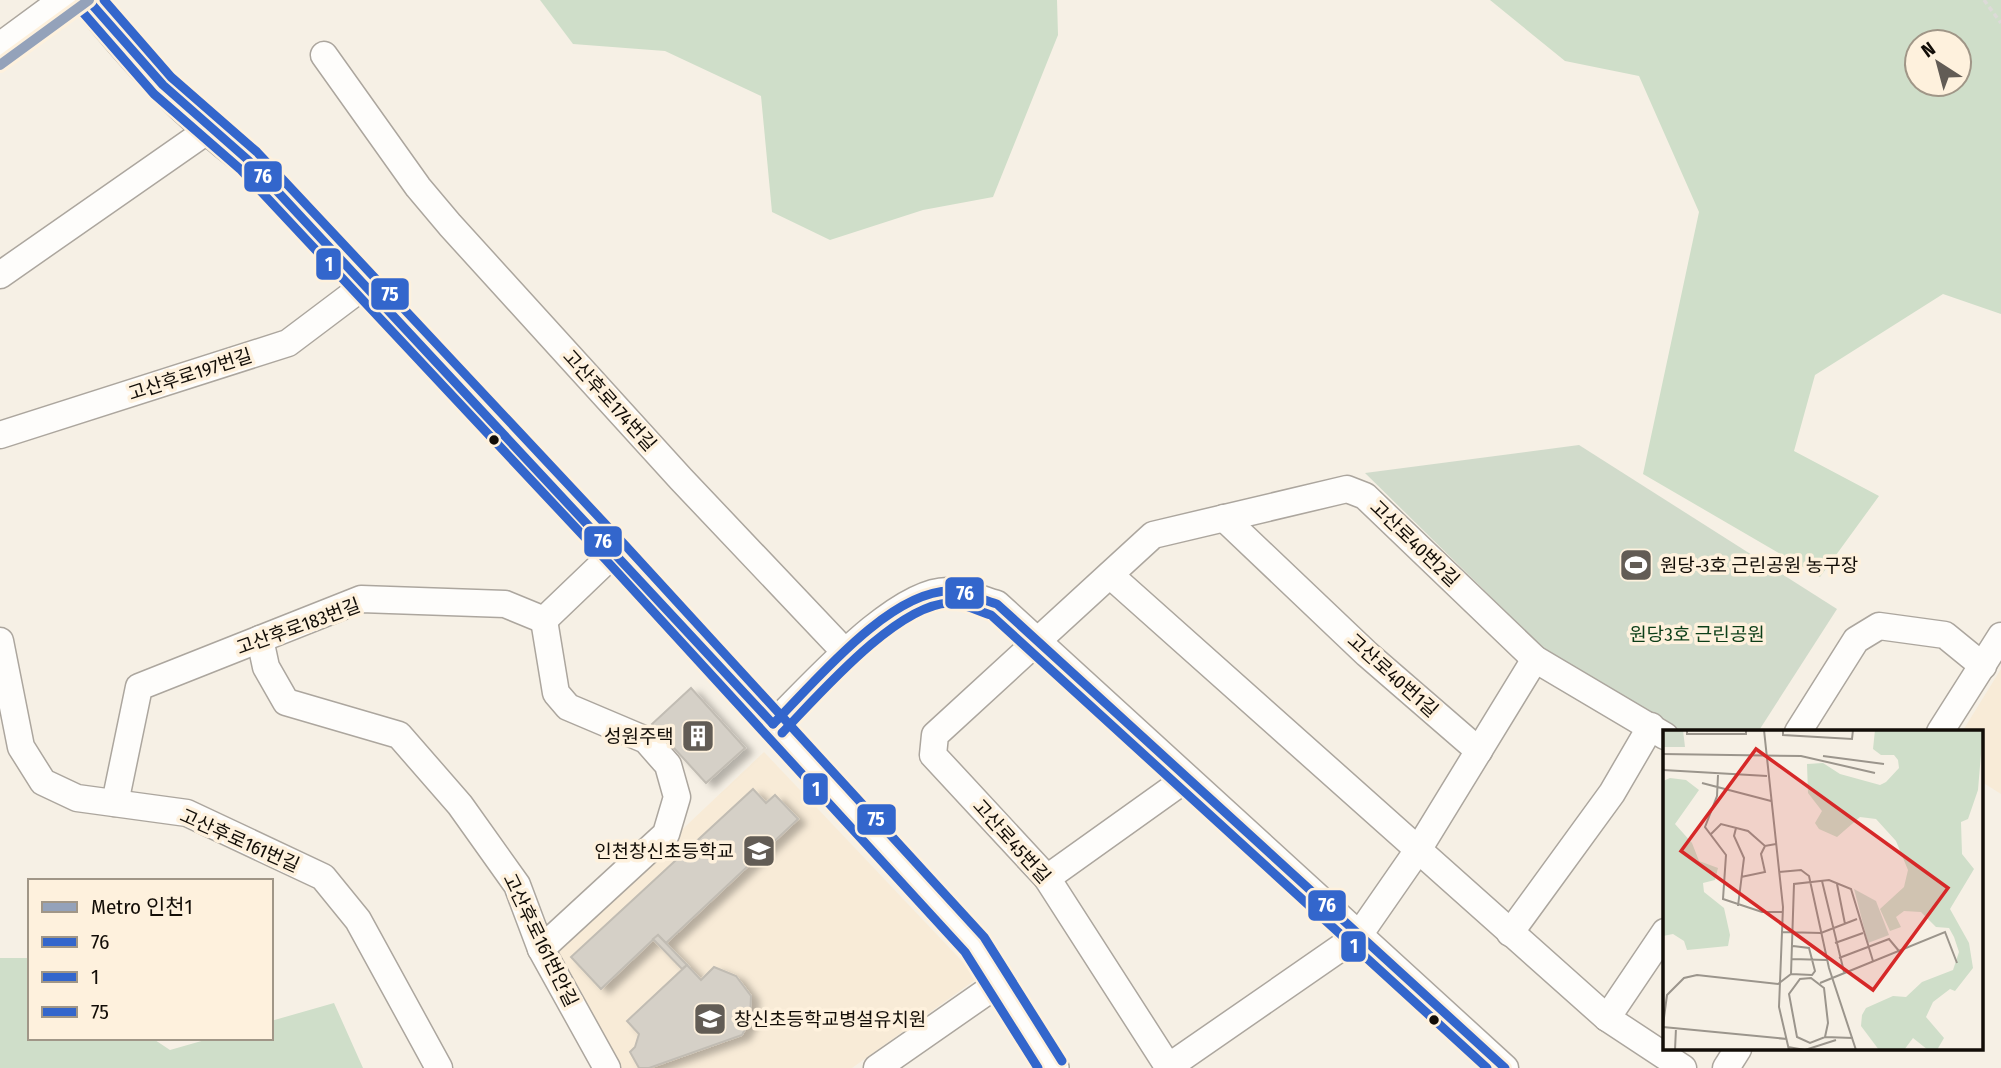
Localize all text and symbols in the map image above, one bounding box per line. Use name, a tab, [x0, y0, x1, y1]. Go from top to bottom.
north arrow	[1903, 28, 1973, 98]
text: N	[1917, 37, 1940, 62]
line badge: 76	[243, 160, 283, 193]
text: 76	[254, 165, 272, 188]
line badge: 1	[315, 247, 342, 281]
text: 1	[325, 253, 333, 276]
line badge: 75	[370, 277, 410, 311]
text: 75	[381, 283, 399, 306]
street label: 고산후로197번길	[125, 344, 255, 405]
street label: 고산후로174번길	[558, 345, 661, 456]
unlabelled marker	[487, 433, 501, 447]
street label: 고산로40번2길	[1365, 495, 1464, 592]
line badge: 76	[583, 525, 623, 558]
text: 76	[594, 530, 612, 553]
sports icon: 원당-3호 근린공원 농구장	[1617, 546, 1655, 584]
place label: 원당-3호 근린공원 농구장	[1660, 554, 1858, 577]
line badge: 76	[944, 576, 985, 610]
text: 76	[956, 582, 974, 605]
street label: 고산후로183번길	[233, 593, 363, 660]
park label: 원당3호 근린공원	[1629, 623, 1765, 646]
street label: 고산로40번1길	[1343, 629, 1443, 722]
building icon: 성원주택	[679, 717, 717, 755]
place label: 성원주택	[604, 725, 674, 748]
inset map	[1663, 730, 1983, 1050]
line badge: 1	[802, 772, 829, 806]
text: 1	[812, 778, 820, 801]
street label: 고산로45번길	[968, 795, 1055, 888]
line badge: 75	[856, 803, 897, 836]
street label: 고산후로161번길	[177, 804, 303, 877]
text: 75	[867, 808, 885, 831]
school or university icon: 인천창신초등학교	[740, 832, 778, 870]
place label: 인천창신초등학교	[594, 840, 734, 863]
street label: 고산후로161번안길	[498, 870, 583, 1011]
legend	[28, 879, 273, 1040]
line badge: 76	[1307, 889, 1347, 922]
text: Metro 인천1	[91, 894, 193, 920]
text: 76	[1318, 894, 1336, 917]
text: 76	[91, 929, 109, 955]
line badge: 1	[1340, 930, 1367, 963]
text: 1	[1350, 935, 1358, 958]
text: 1	[91, 964, 99, 990]
text: 75	[91, 999, 109, 1025]
school or university icon: 창신초등학교병설유치원	[691, 1000, 729, 1038]
place label: 창신초등학교병설유치원	[734, 1008, 926, 1031]
unlabelled marker	[1427, 1013, 1441, 1027]

